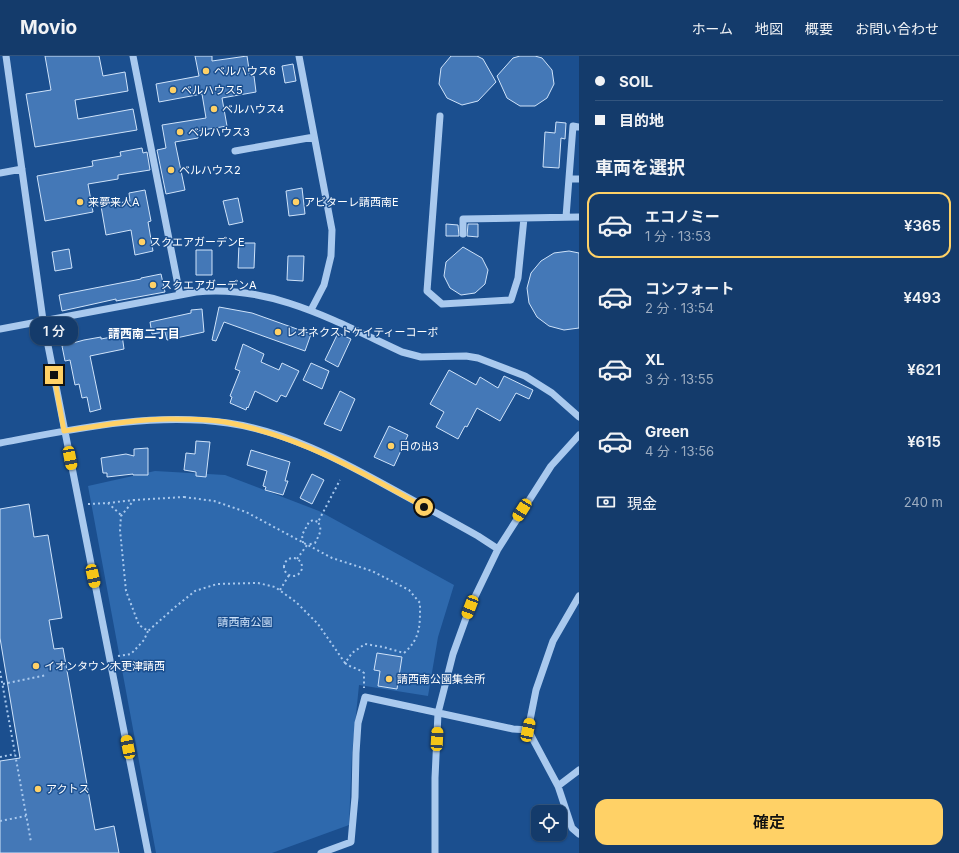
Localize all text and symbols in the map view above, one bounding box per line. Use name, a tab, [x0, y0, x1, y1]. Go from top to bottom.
text: Movio	[20, 16, 77, 39]
text: ホーム	[691, 20, 733, 37]
text: 地図	[755, 20, 783, 37]
text: 概要	[805, 20, 833, 37]
text: お問い合わせ	[855, 20, 939, 37]
place label: ベルハウス6	[214, 64, 276, 78]
marker: ベルハウス6	[201, 66, 211, 76]
text: SOIL	[619, 72, 653, 91]
place label: ベルハウス5	[181, 83, 243, 97]
marker: ベルハウス5	[168, 85, 178, 95]
place label: ベルハウス4	[222, 102, 284, 116]
marker: ベルハウス4	[209, 104, 219, 114]
text: 目的地	[619, 111, 664, 130]
place label: ベルハウス3	[188, 125, 250, 139]
marker: ベルハウス3	[175, 127, 185, 137]
text: 車両を選択	[595, 157, 685, 178]
place label: ベルハウス2	[179, 163, 241, 177]
marker: ベルハウス2	[166, 165, 176, 175]
place label: 来夢来人A	[88, 195, 140, 209]
place label: アビターレ請西南E	[304, 195, 399, 209]
marker: 来夢来人A	[75, 197, 85, 207]
marker: アビターレ請西南E	[291, 197, 301, 207]
icon: car	[597, 207, 633, 243]
text: エコノミー	[645, 207, 720, 226]
text: ¥365	[904, 216, 941, 235]
text: 1 分 · 13:53	[645, 228, 711, 244]
place label: スクエアガーデンE	[150, 235, 245, 249]
marker: スクエアガーデンE	[137, 237, 147, 247]
place label: スクエアガーデンA	[161, 278, 257, 292]
icon: car	[597, 279, 633, 315]
text: コンフォート	[645, 279, 735, 298]
marker: スクエアガーデンA	[148, 280, 158, 290]
text: ¥493	[903, 288, 941, 307]
text: 2 分 · 13:54	[645, 300, 714, 316]
callout: 1 分	[30, 317, 78, 345]
text: 1 分	[43, 323, 65, 339]
place label: レオネクストケイティーコーポ	[286, 325, 439, 339]
district label: 請西南二丁目	[108, 326, 180, 341]
marker: レオネクストケイティーコーポ	[273, 327, 283, 337]
text: XL	[645, 350, 665, 369]
icon: car	[597, 351, 633, 387]
text: ¥621	[907, 360, 941, 379]
route end	[45, 366, 63, 384]
text: 3 分 · 13:55	[645, 371, 714, 387]
text: Green	[645, 422, 689, 441]
icon: car	[597, 423, 633, 459]
text: ¥615	[907, 432, 941, 451]
place label: 日の出3	[399, 439, 439, 453]
marker: 日の出3	[386, 441, 396, 451]
text: 4 分 · 13:56	[645, 443, 714, 459]
car	[62, 445, 78, 471]
icon: cash	[595, 491, 617, 513]
text: 現金	[627, 494, 657, 513]
text: 240 m	[904, 494, 943, 510]
car	[511, 497, 533, 523]
route start	[415, 498, 433, 516]
car	[85, 563, 101, 589]
car	[460, 594, 480, 620]
park label: 請西南公園	[218, 615, 273, 629]
place label: イオンタウン木更津請西	[44, 659, 165, 673]
marker: イオンタウン木更津請西	[31, 661, 41, 671]
place label: 請西南公園集会所	[397, 672, 486, 686]
marker: 請西南公園集会所	[384, 674, 394, 684]
car	[520, 717, 536, 743]
car	[430, 727, 444, 751]
car	[120, 734, 136, 760]
place label: アクトス	[46, 782, 89, 796]
marker: アクトス	[33, 784, 43, 794]
button: 確定	[595, 799, 943, 845]
map controls	[531, 805, 567, 841]
button: locate	[531, 805, 567, 841]

